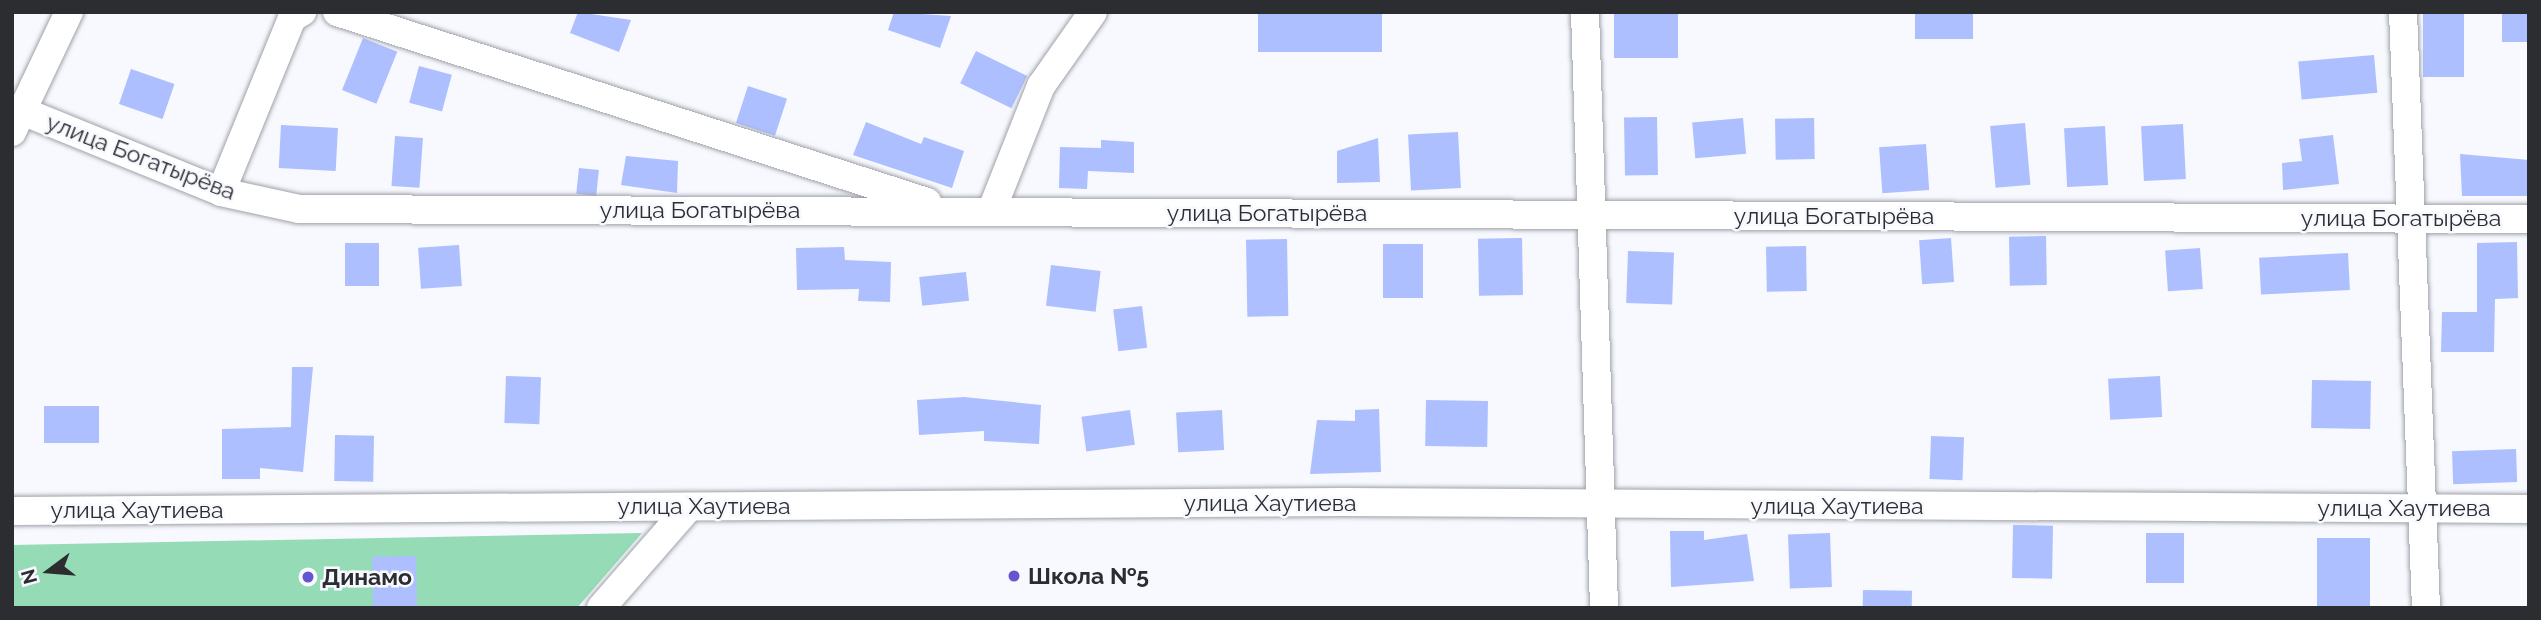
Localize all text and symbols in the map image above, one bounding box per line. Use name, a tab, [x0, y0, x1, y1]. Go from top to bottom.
street label: улица Богатырёва	[43, 108, 239, 206]
street label: улица Богатырёва	[600, 196, 800, 224]
street label: улица Богатырёва	[1167, 199, 1367, 227]
street label: улица Богатырёва	[1734, 202, 1934, 230]
street label: улица Богатырёва	[2301, 204, 2501, 232]
street label: улица Хаутиева	[1184, 489, 1356, 517]
street label: улица Хаутиева	[618, 492, 790, 520]
street label: улица Хаутиева	[1751, 492, 1923, 520]
street label: улица Хаутиева	[2318, 494, 2490, 522]
street label: улица Хаутиева	[51, 496, 223, 524]
north arrow	[14, 536, 84, 606]
place label: Школа №5	[1028, 562, 1149, 590]
place label: Динамо	[322, 563, 412, 591]
text: N	[16, 567, 41, 587]
marker: Школа №5	[1006, 568, 1022, 584]
marker: Динамо	[300, 569, 316, 585]

